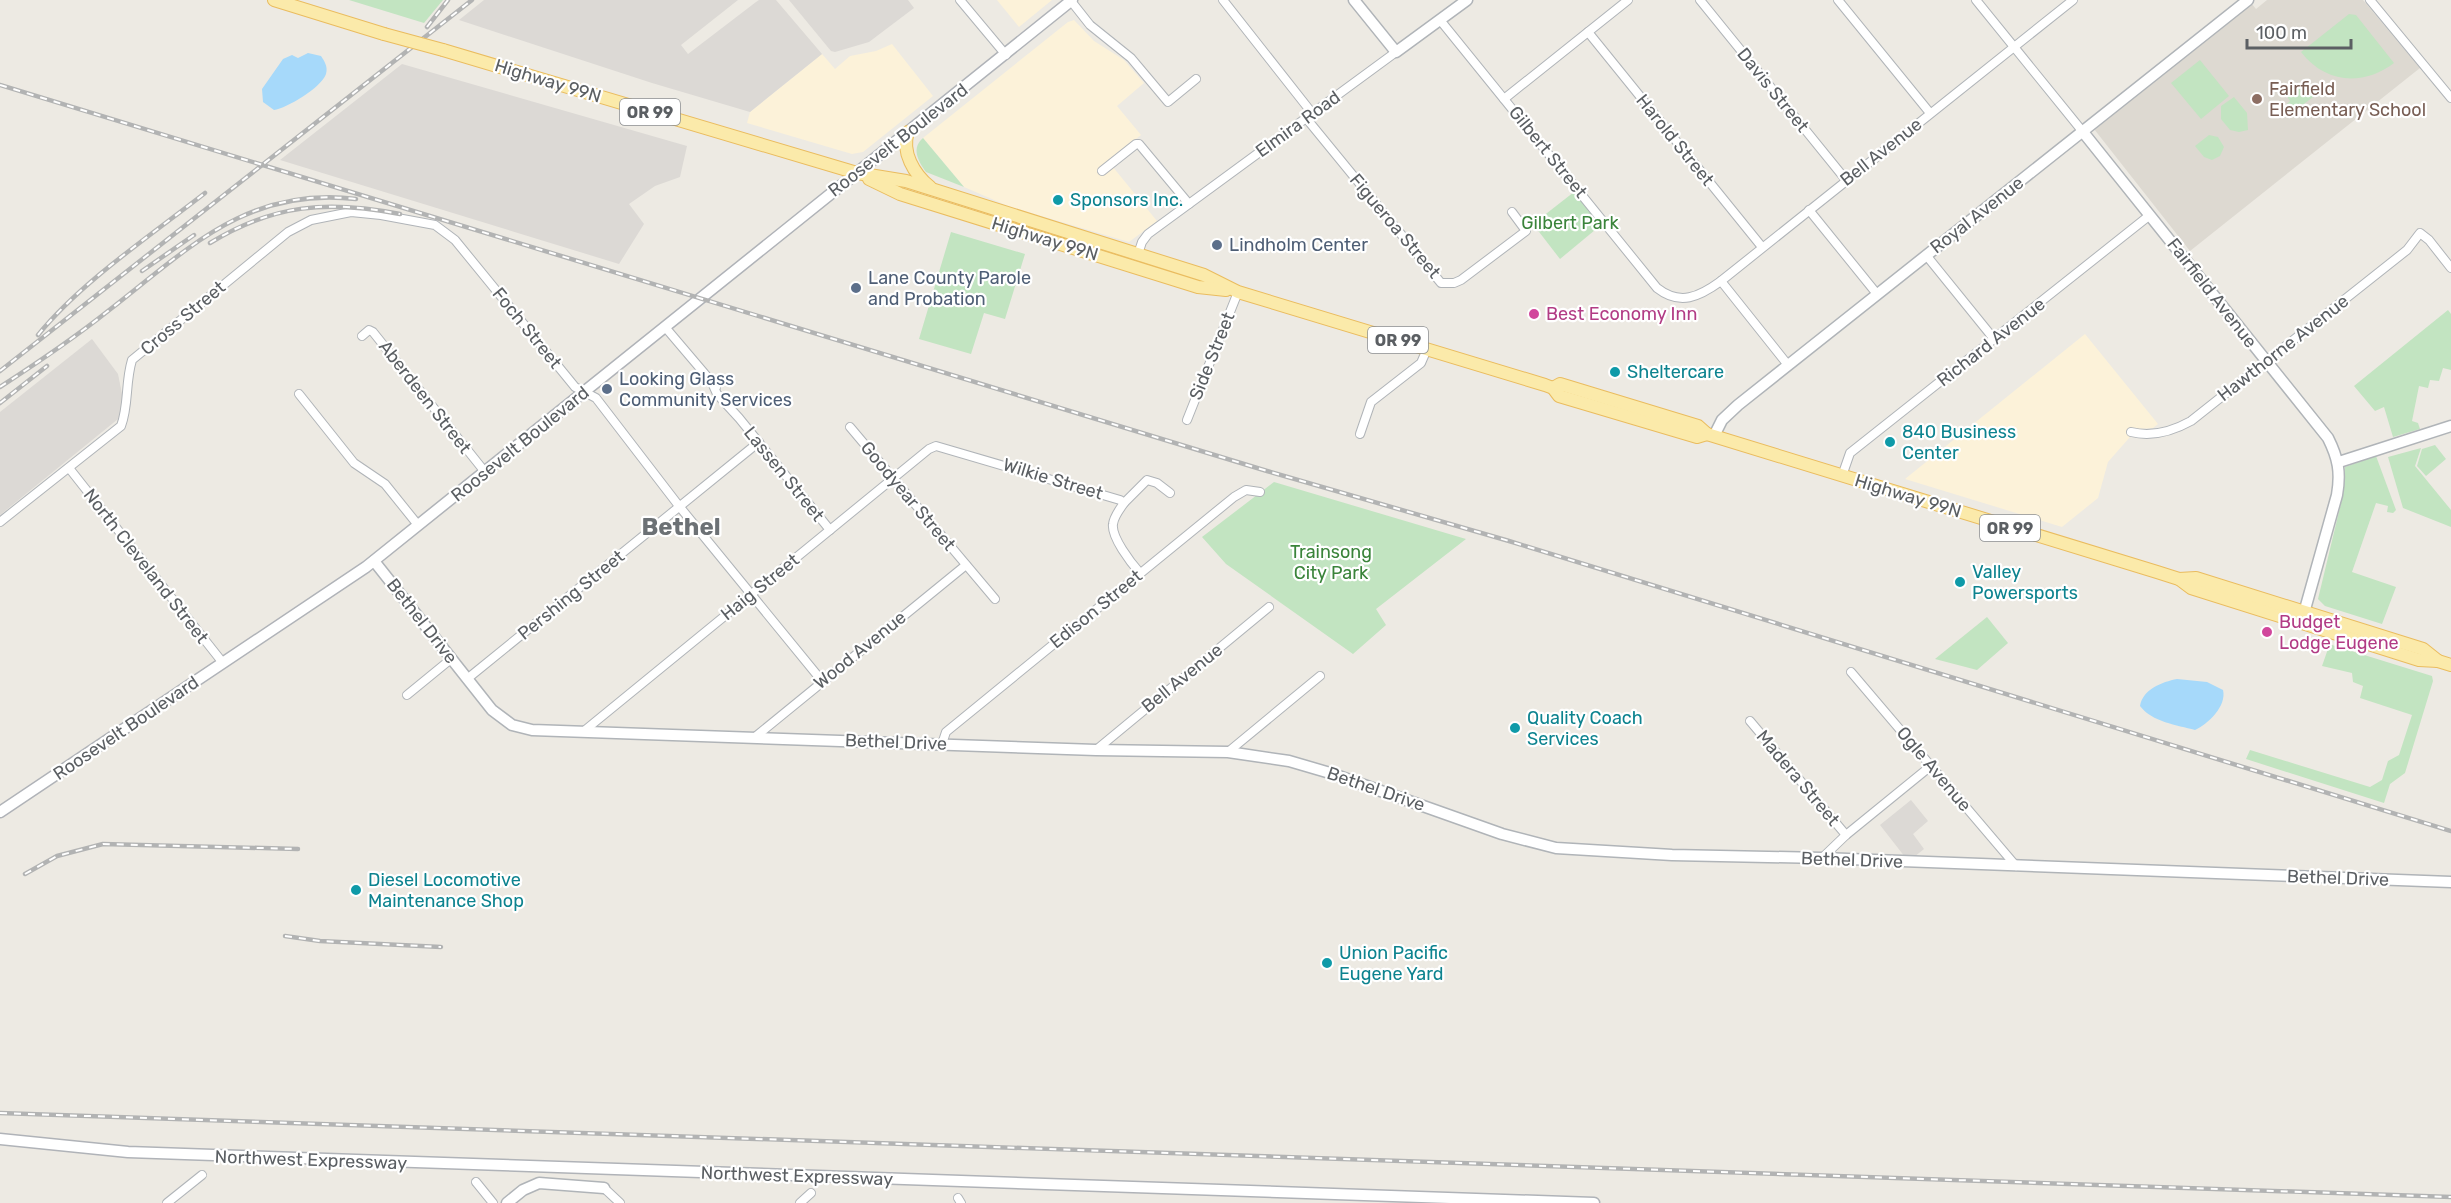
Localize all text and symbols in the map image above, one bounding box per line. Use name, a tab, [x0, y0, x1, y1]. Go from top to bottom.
scale bar	[2247, 12, 2350, 50]
text: 100 m	[2256, 22, 2307, 44]
street label: Davis Street	[1732, 43, 1814, 137]
street label: Highway 99N	[492, 54, 604, 108]
place label: Fairfield Elementary School	[2269, 78, 2426, 121]
street label: Roosevelt Boulevard	[824, 79, 972, 201]
street label: Elmira Road	[1251, 86, 1345, 162]
street label: Harold Street	[1631, 90, 1719, 190]
marker: Fairfield Elementary School	[2250, 92, 2264, 106]
road number: OR 99	[620, 99, 680, 125]
street label: Gilbert Street	[1504, 102, 1592, 202]
street label: Bell Avenue	[1836, 113, 1926, 191]
street label: Figueroa Street	[1345, 169, 1445, 283]
street label: Royal Avenue	[1926, 172, 2028, 258]
place label: Sponsors Inc.	[1070, 189, 1183, 211]
marker: Sponsors Inc.	[1051, 193, 1065, 207]
street label: Highway 99N	[989, 212, 1101, 266]
park label: Gilbert Park	[1521, 212, 1619, 234]
place label: Lindholm Center	[1229, 234, 1368, 256]
street label: Fairfield Avenue	[2162, 234, 2262, 352]
marker: Lindholm Center	[1210, 238, 1224, 252]
place label: Lane County Parole and Probation	[868, 267, 1031, 310]
street label: Cross Street	[136, 276, 230, 360]
marker: Lane County Parole and Probation	[849, 281, 863, 295]
street label: Foch Street	[488, 283, 566, 373]
street label: Hawthorne Avenue	[2213, 290, 2353, 406]
street label: Richard Avenue	[1932, 293, 2050, 391]
place label: Best Economy Inn	[1546, 303, 1697, 325]
marker: Best Economy Inn	[1527, 307, 1541, 321]
street label: Side Street	[1184, 309, 1240, 403]
road number: OR 99	[1368, 327, 1428, 353]
street label: Aberdeen Street	[374, 336, 476, 458]
place label: Sheltercare	[1627, 361, 1724, 383]
marker: Sheltercare	[1608, 365, 1622, 379]
place label: Looking Glass Community Services	[619, 368, 792, 411]
street label: Roosevelt Boulevard	[447, 382, 593, 506]
marker: Looking Glass Community Services	[600, 382, 614, 396]
place label: 840 Business Center	[1902, 421, 2016, 464]
street label: Lassen Street	[739, 422, 829, 526]
marker: 840 Business Center	[1883, 435, 1897, 449]
street label: Goodyear Street	[856, 437, 960, 555]
street label: Wilkie Street	[1000, 453, 1106, 505]
street label: Highway 99N	[1852, 469, 1964, 523]
street label: North Cleveland Street	[79, 484, 213, 648]
district label: Bethel	[641, 513, 721, 541]
road number: OR 99	[1980, 515, 2040, 541]
park label: Trainsong City Park	[1290, 541, 1372, 584]
street label: Pershing Street	[513, 545, 629, 645]
street label: Haig Street	[716, 549, 804, 625]
place label: Valley Powersports	[1972, 561, 2078, 604]
street label: Edison Street	[1045, 565, 1147, 653]
street label: Bethel Drive	[382, 574, 462, 668]
marker: Valley Powersports	[1953, 575, 1967, 589]
street label: Wood Avenue	[809, 606, 911, 694]
place label: Budget Lodge Eugene	[2279, 611, 2399, 654]
marker: Budget Lodge Eugene	[2260, 625, 2274, 639]
street label: Bell Avenue	[1137, 639, 1227, 717]
street label: Roosevelt Boulevard	[49, 671, 203, 785]
place label: Quality Coach Services	[1527, 707, 1643, 750]
marker: Quality Coach Services	[1508, 721, 1522, 735]
street label: Ogle Avenue	[1892, 722, 1976, 816]
street label: Madera Street	[1752, 726, 1844, 830]
street label: Bethel Drive	[845, 729, 947, 755]
street label: Bethel Drive	[1324, 762, 1428, 816]
street label: Bethel Drive	[1801, 847, 1903, 873]
street label: Bethel Drive	[2287, 865, 2389, 891]
place label: Diesel Locomotive Maintenance Shop	[368, 869, 524, 912]
marker: Diesel Locomotive Maintenance Shop	[349, 883, 363, 897]
place label: Union Pacific Eugene Yard	[1339, 942, 1448, 985]
marker: Union Pacific Eugene Yard	[1320, 956, 1334, 970]
street label: Northwest Expressway	[214, 1146, 408, 1174]
street label: Northwest Expressway	[700, 1162, 894, 1190]

